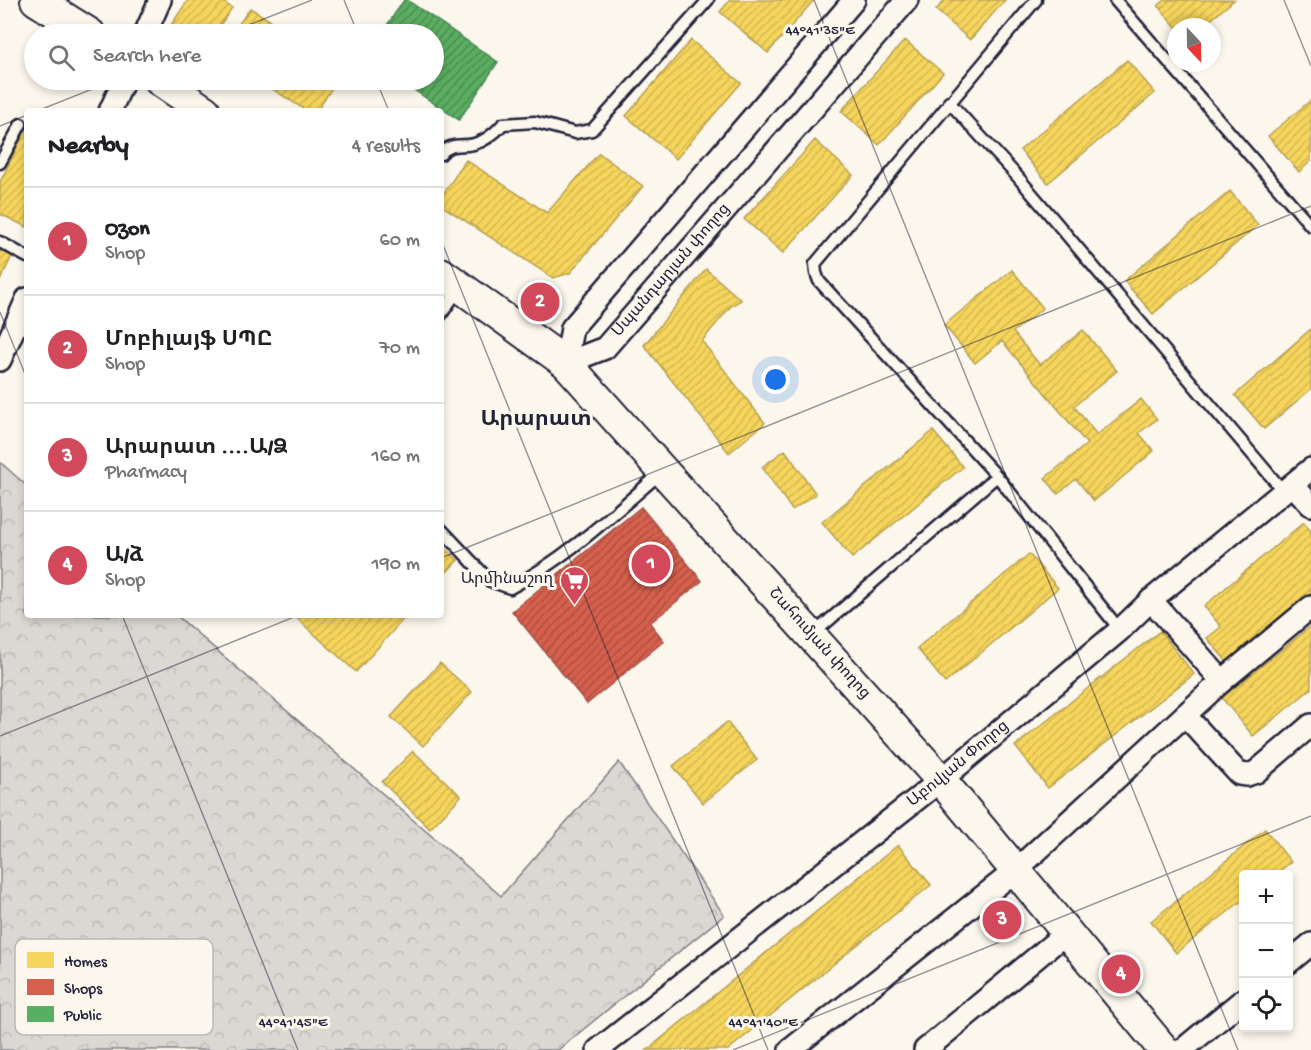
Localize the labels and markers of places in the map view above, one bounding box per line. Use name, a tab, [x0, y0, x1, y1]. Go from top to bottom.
pin: 2	[520, 280, 560, 324]
pin: 1	[632, 542, 670, 586]
supermarket icon: Արմինաշող	[558, 564, 590, 606]
place label: Արմինաշող	[461, 570, 554, 590]
pin: 3	[982, 898, 1022, 942]
pin: 4	[1102, 952, 1140, 996]

